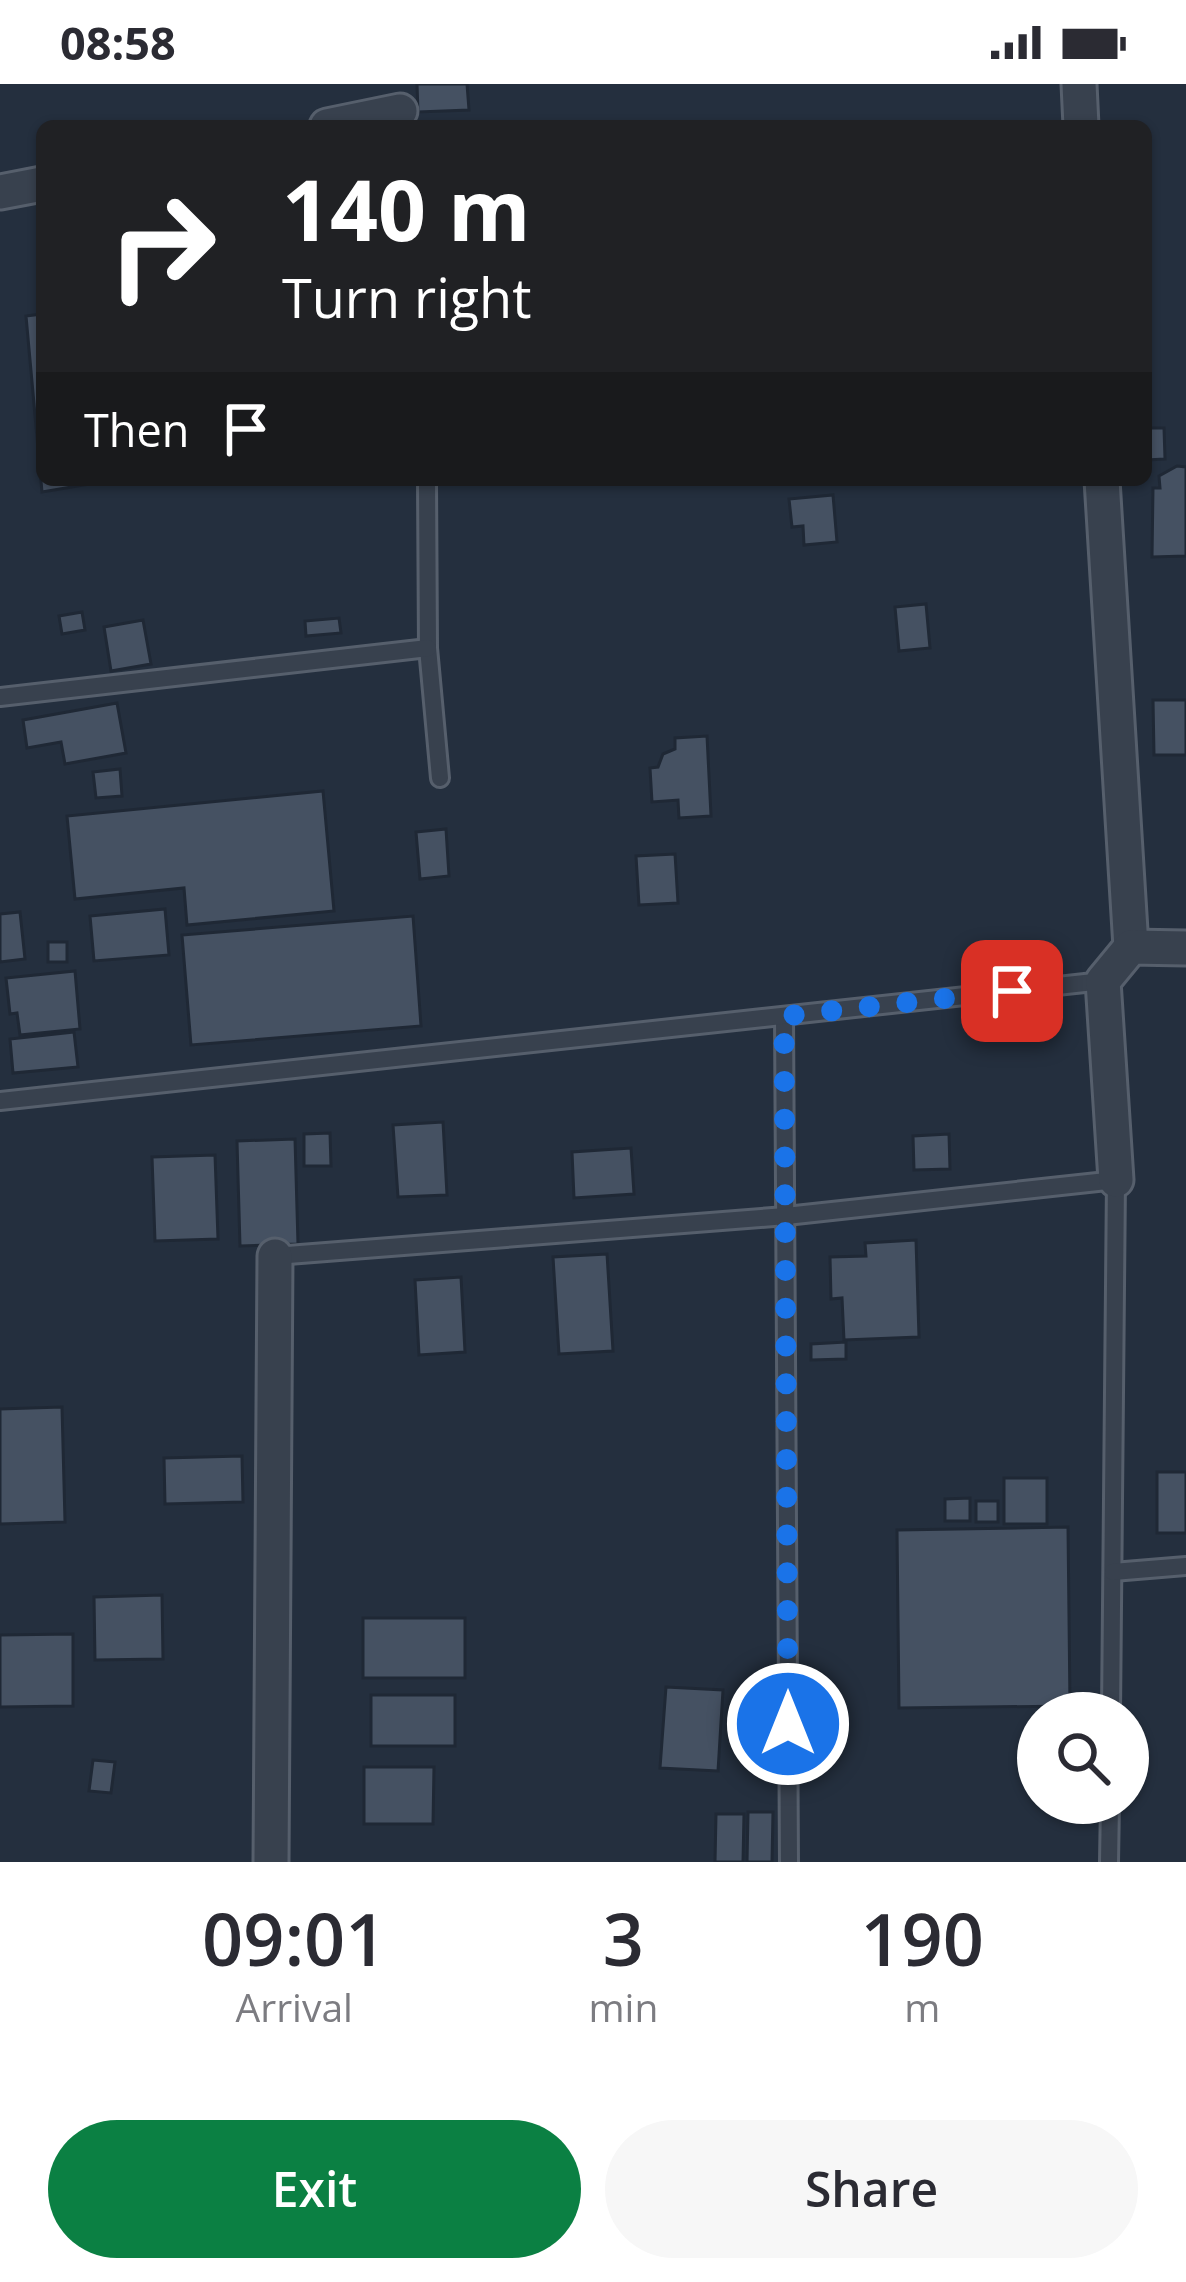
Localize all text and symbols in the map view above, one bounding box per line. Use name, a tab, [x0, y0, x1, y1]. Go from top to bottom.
text: 08:58	[60, 12, 176, 73]
text: 140 m	[282, 151, 530, 266]
icon: right	[84, 168, 240, 324]
text: Turn right	[282, 260, 531, 334]
icon: arrive	[213, 396, 279, 462]
text: Then	[84, 399, 189, 460]
pin	[961, 940, 1063, 1042]
icon: arrive	[979, 958, 1045, 1024]
position arrow	[725, 1661, 851, 1787]
map controls	[1017, 1692, 1149, 1824]
button: search	[1017, 1692, 1149, 1824]
text: 09:01	[202, 1889, 386, 1987]
text: 3	[603, 1889, 644, 1987]
text: 190	[860, 1889, 984, 1987]
text: Arrival	[236, 1980, 353, 2033]
text: min	[589, 1980, 658, 2033]
text: m	[904, 1980, 940, 2033]
button: Exit	[48, 2120, 581, 2258]
button: Share	[605, 2120, 1138, 2258]

